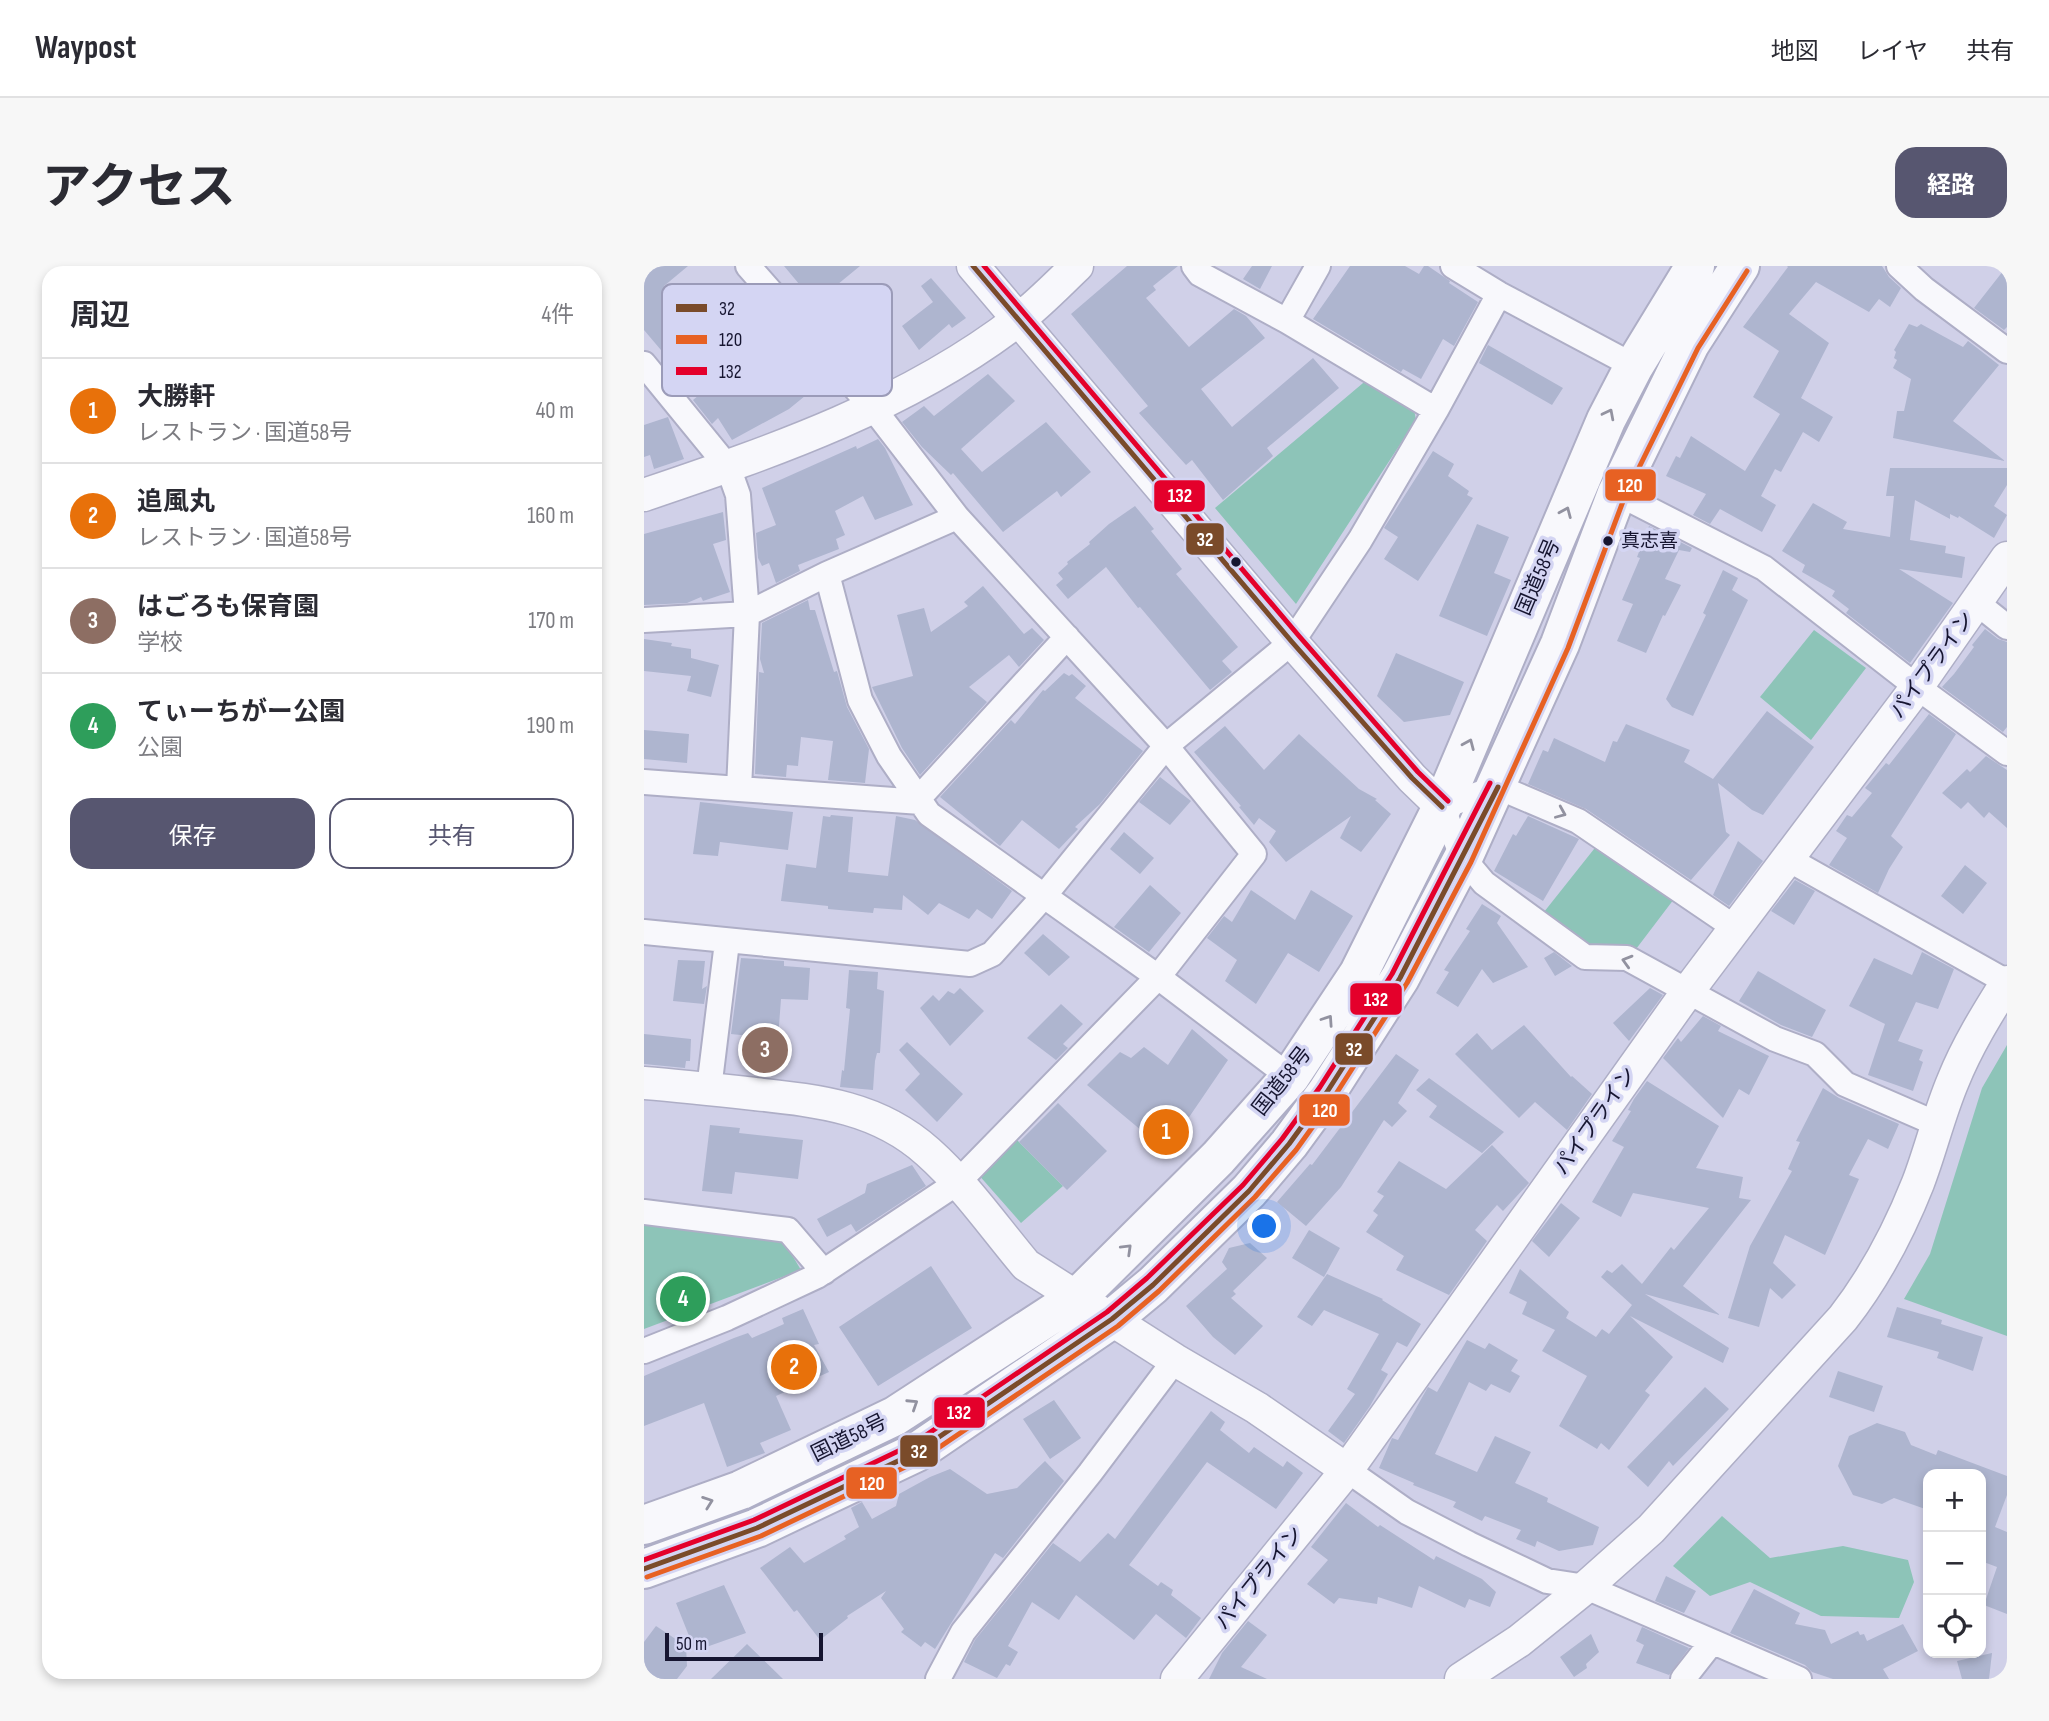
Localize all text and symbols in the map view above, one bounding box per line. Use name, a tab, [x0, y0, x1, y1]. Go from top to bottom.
text: Waypost	[35, 28, 136, 68]
text: 地図	[1771, 37, 1819, 66]
text: レイヤ	[1857, 37, 1928, 66]
text: 共有	[1966, 37, 2014, 66]
button: 経路	[1895, 147, 2007, 218]
text: アクセス	[42, 159, 236, 218]
legend	[662, 284, 892, 396]
text: 周辺	[70, 298, 130, 334]
text: 32	[719, 298, 735, 321]
text: 4件	[541, 301, 574, 329]
text: 120	[719, 329, 742, 352]
text: 132	[719, 361, 741, 384]
text: 大勝軒	[137, 382, 215, 413]
text: 1	[88, 397, 98, 425]
text: 40 m	[536, 397, 574, 425]
one-way arrow	[1601, 409, 1615, 421]
text: レストラン · 国道58号	[137, 419, 352, 447]
line badge: 120	[1604, 468, 1657, 502]
text: 120	[1617, 475, 1643, 498]
line badge: 132	[1153, 479, 1206, 513]
text: 132	[1168, 485, 1192, 508]
text: 追風丸	[137, 487, 215, 518]
text: 2	[88, 502, 98, 530]
text: 160 m	[527, 502, 574, 530]
one-way arrow	[1557, 506, 1571, 518]
line badge: 32	[1185, 522, 1225, 556]
text: レストラン · 国道58号	[137, 524, 352, 552]
text: 32	[1197, 529, 1213, 552]
place label: 真志喜	[1621, 530, 1678, 553]
marker: 真志喜	[1601, 534, 1615, 548]
street label: 国道58号	[1511, 535, 1565, 619]
unlabelled marker	[1229, 555, 1243, 569]
text: はごろも保育園	[137, 592, 319, 623]
text: 3	[88, 607, 98, 635]
text: 170 m	[528, 607, 574, 635]
street label: パイプライン	[1885, 607, 1979, 723]
text: 学校	[137, 629, 183, 657]
text: てぃーちがー公園	[137, 697, 345, 728]
text: 4	[88, 712, 98, 740]
text: 190 m	[527, 712, 574, 740]
text: 公園	[137, 734, 183, 762]
one-way arrow	[1460, 739, 1474, 751]
button: 保存	[70, 798, 315, 869]
button: 共有	[329, 798, 574, 869]
one-way arrow	[1553, 805, 1566, 819]
one-way arrow	[1622, 955, 1634, 969]
line badge: 132	[1349, 982, 1403, 1016]
text: 132	[1364, 989, 1388, 1012]
one-way arrow	[1319, 1015, 1332, 1028]
pin: 3	[742, 1024, 788, 1076]
line badge: 32	[1334, 1032, 1374, 1066]
text: 32	[1346, 1039, 1362, 1062]
street label: 国道58号	[1247, 1042, 1317, 1120]
street label: パイプライン	[1549, 1062, 1641, 1180]
line badge: 120	[1298, 1093, 1351, 1127]
text: 120	[1312, 1100, 1338, 1123]
pin: 1	[1143, 1106, 1189, 1158]
your location	[1247, 1209, 1281, 1243]
one-way arrow	[1119, 1245, 1132, 1258]
pin: 4	[660, 1273, 706, 1325]
pin: 2	[771, 1341, 817, 1393]
line badge: 132	[933, 1396, 986, 1429]
one-way arrow	[906, 1400, 919, 1413]
text: 132	[947, 1402, 971, 1425]
street label: 国道58号	[807, 1409, 891, 1467]
line badge: 32	[899, 1434, 939, 1468]
text: 32	[911, 1441, 927, 1464]
line badge: 120	[845, 1466, 898, 1500]
map controls	[1923, 1469, 1986, 1658]
button: +	[1923, 1469, 1986, 1532]
text: 120	[859, 1473, 885, 1496]
one-way arrow	[702, 1496, 714, 1510]
street label: パイプライン	[1210, 1521, 1308, 1635]
button: −	[1923, 1532, 1986, 1595]
button: locate	[1923, 1595, 1986, 1658]
scale bar	[665, 1630, 822, 1662]
text: 50 m	[676, 1633, 707, 1656]

